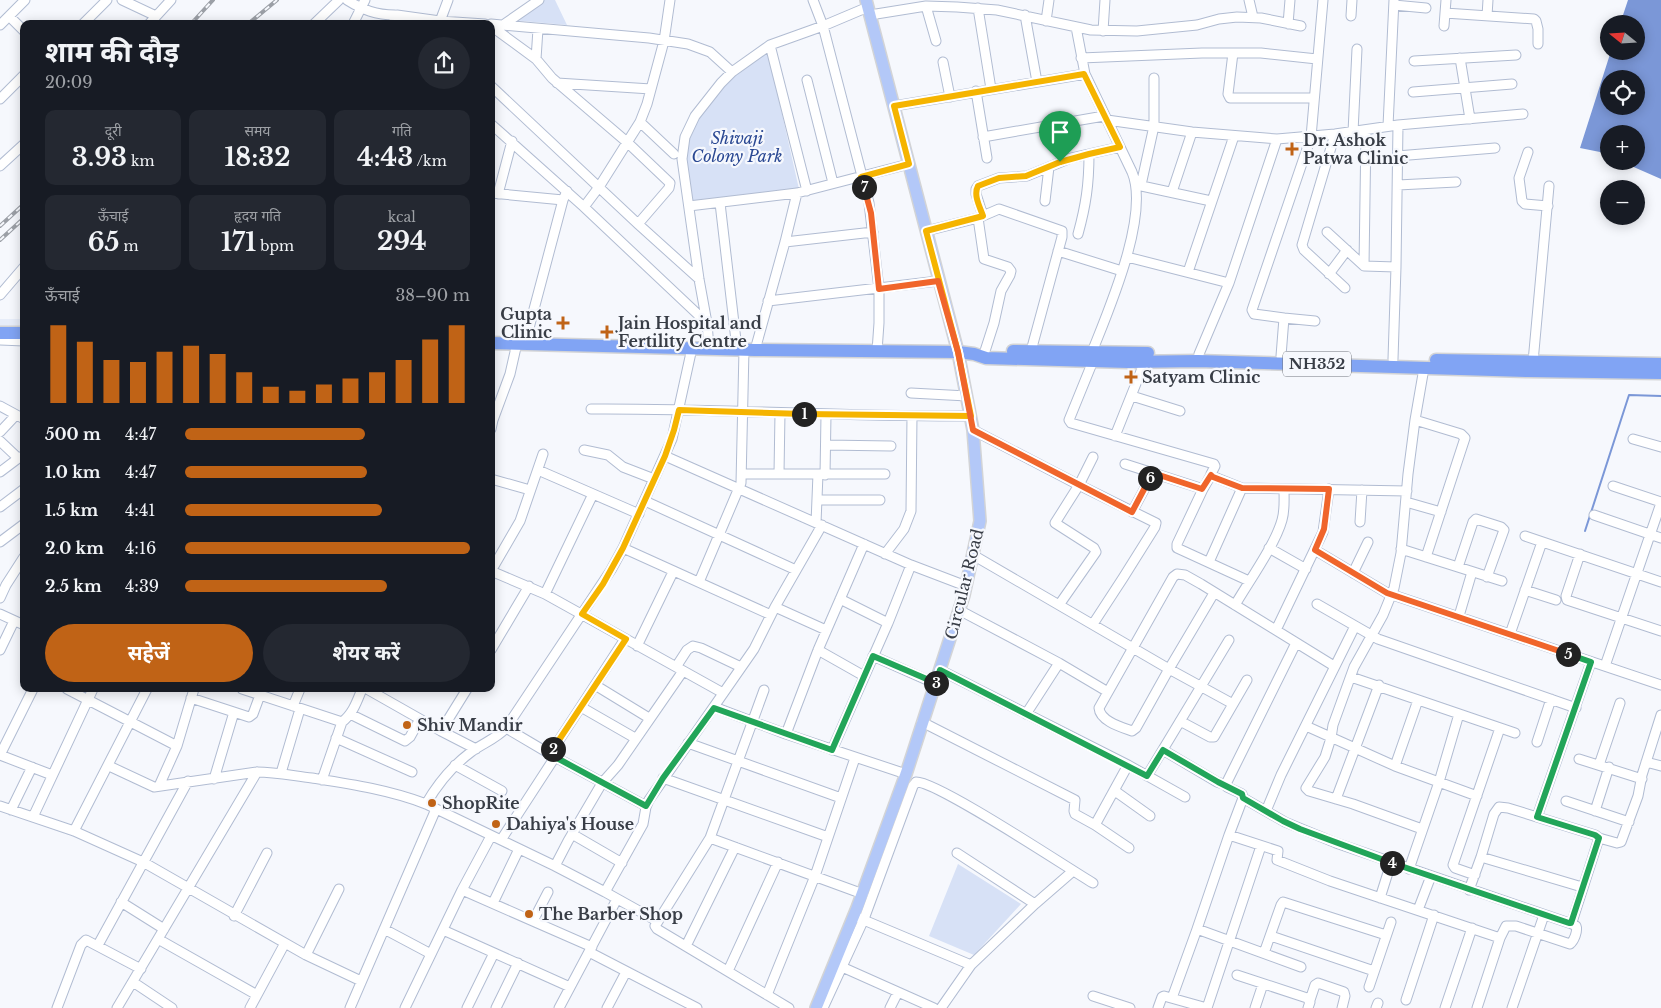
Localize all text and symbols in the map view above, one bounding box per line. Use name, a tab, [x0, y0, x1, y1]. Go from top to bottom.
north arrow	[1600, 15, 1645, 60]
map controls	[1600, 15, 1645, 225]
text: शाम की दौड़	[45, 35, 179, 70]
button: share	[418, 37, 470, 89]
button: locate	[1600, 70, 1645, 115]
text: 20:09	[45, 72, 93, 92]
pin	[1039, 111, 1081, 162]
icon: arrive	[1046, 118, 1074, 146]
text: दूरी	[105, 122, 122, 140]
text: समय	[245, 122, 270, 140]
text: गति	[392, 122, 412, 140]
button: +	[1600, 125, 1645, 170]
park label: Shivaji Colony Park	[692, 128, 782, 166]
place label: Dr. Ashok Patwa Clinic	[1303, 130, 1408, 168]
text: 3.93	[72, 142, 127, 173]
text: 18:32	[224, 142, 291, 173]
text: 4:43	[357, 142, 413, 173]
marker: Dr. Ashok Patwa Clinic	[1285, 142, 1299, 156]
text: km	[127, 152, 155, 170]
text: /km	[413, 152, 447, 170]
pin: 7	[852, 174, 876, 200]
text: 7	[861, 178, 868, 196]
button: −	[1600, 180, 1645, 225]
text: ऊँचाई	[98, 207, 128, 225]
text: हृदय गति	[234, 207, 281, 225]
text: kcal	[388, 208, 416, 226]
text: 294	[377, 226, 427, 257]
text: 65	[88, 227, 120, 258]
text: 171	[221, 227, 256, 258]
text: m	[120, 237, 139, 255]
text: bpm	[256, 237, 294, 255]
text: ऊँचाई	[45, 285, 80, 305]
text: 38–90 m	[395, 285, 470, 305]
place label: Gupta Clinic	[500, 304, 552, 342]
place label: Jain Hospital and Fertility Centre	[615, 313, 762, 351]
marker: Gupta Clinic	[556, 316, 570, 330]
marker: Jain Hospital and Fertility Centre	[600, 325, 614, 339]
road number: NH352	[1283, 352, 1351, 376]
place label: Satyam Clinic	[1142, 367, 1260, 387]
marker: Satyam Clinic	[1124, 370, 1138, 384]
pin: 1	[792, 402, 816, 426]
text: 1	[801, 405, 808, 423]
text: 500 m	[45, 424, 101, 444]
text: 4:47	[125, 424, 156, 444]
text: 1.0 km	[45, 462, 100, 482]
text: 4:47	[125, 462, 156, 482]
pin: 6	[1138, 466, 1162, 490]
text: 6	[1146, 469, 1155, 487]
text: 1.5 km	[45, 500, 98, 520]
text: 4:41	[125, 500, 155, 520]
street label: Circular Road	[941, 526, 987, 641]
text: 2.0 km	[45, 538, 104, 558]
text: 4:16	[125, 538, 156, 558]
text: 2.5 km	[45, 576, 102, 596]
text: 4:39	[125, 576, 159, 596]
button: सहेजें	[45, 624, 253, 682]
button: शेयर करें	[263, 624, 470, 682]
pin: 5	[1556, 642, 1580, 666]
text: 5	[1564, 645, 1573, 663]
pin: 3	[924, 670, 948, 696]
text: 3	[932, 674, 941, 692]
place label: Shiv Mandir	[417, 715, 522, 735]
marker: Shiv Mandir	[401, 719, 413, 731]
pin: 2	[540, 736, 566, 762]
text: 2	[549, 740, 558, 758]
place label: ShopRite	[442, 793, 520, 813]
marker: ShopRite	[426, 797, 438, 809]
place label: Dahiya's House	[506, 814, 634, 834]
marker: Dahiya's House	[490, 818, 502, 830]
pin: 4	[1380, 850, 1404, 876]
text: 4	[1388, 854, 1397, 872]
place label: The Barber Shop	[539, 904, 683, 924]
marker: The Barber Shop	[523, 908, 535, 920]

